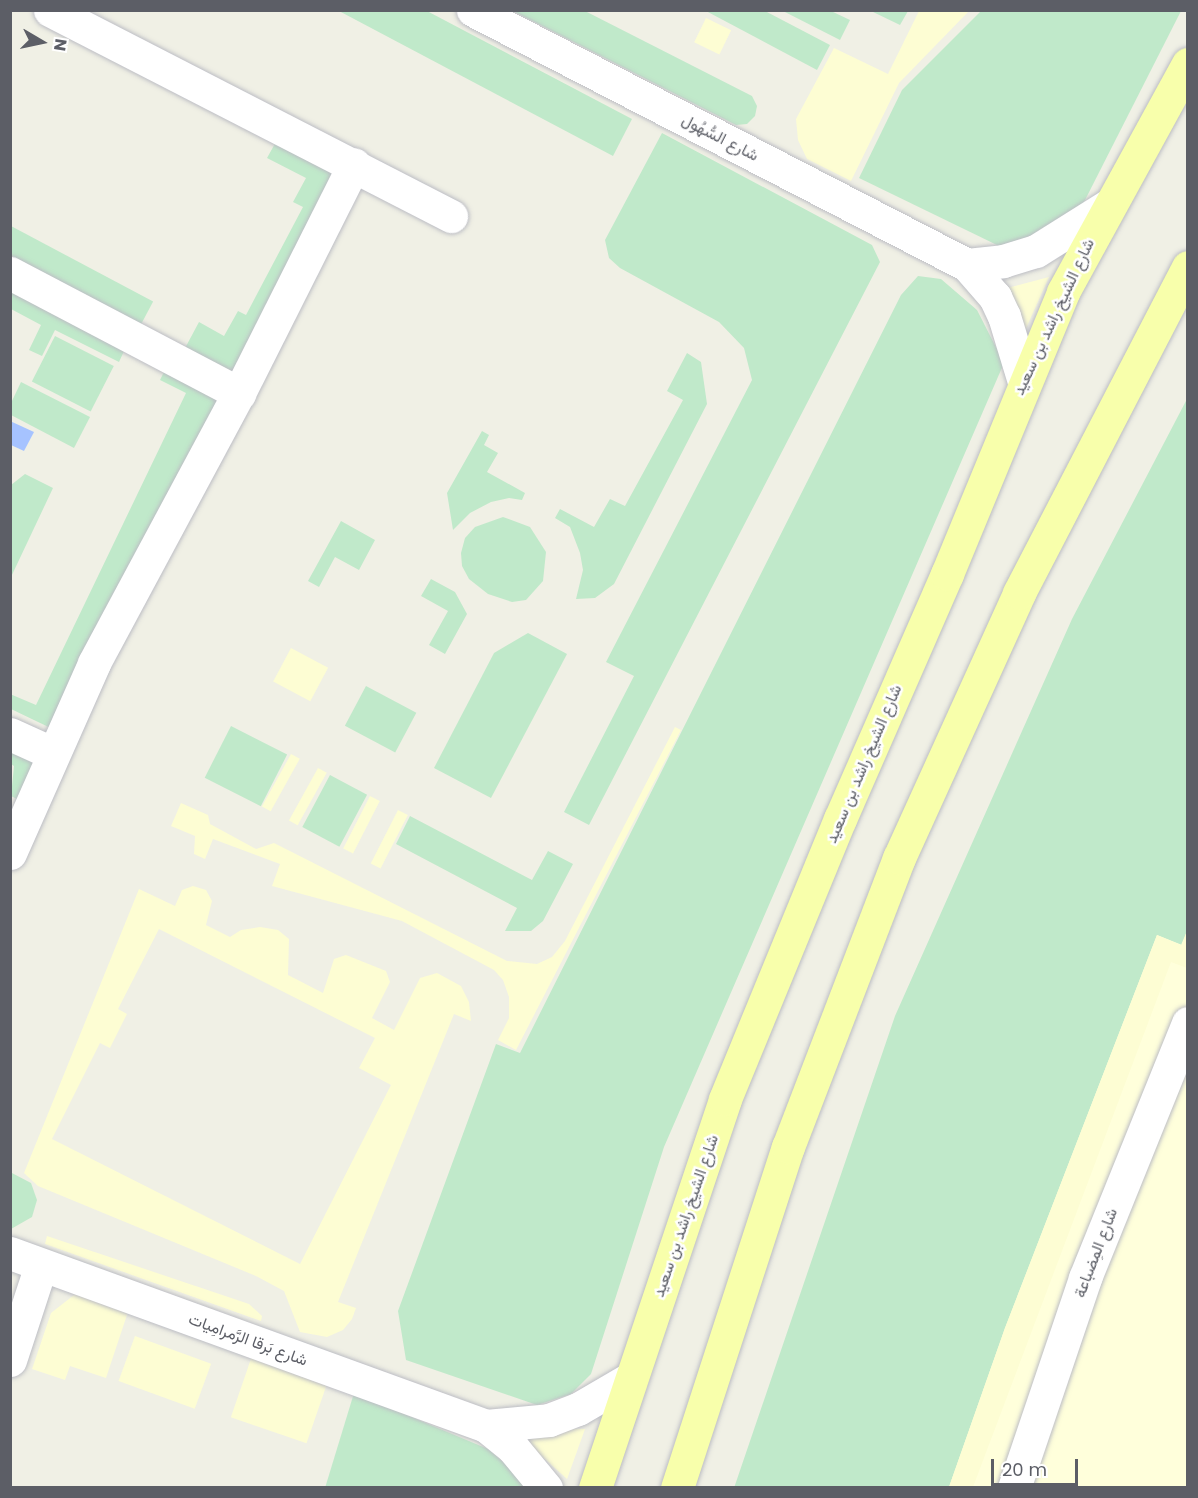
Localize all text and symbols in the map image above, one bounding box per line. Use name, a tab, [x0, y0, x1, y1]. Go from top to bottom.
north arrow	[12, 12, 72, 72]
text: N	[48, 37, 73, 53]
street label: شارع السُّهُول	[678, 110, 762, 166]
street label: شارع الشيخ راشد بن سعيد	[1009, 236, 1099, 398]
street label: شارع الشيخ راشد بن سعيد	[822, 682, 906, 846]
street label: شارع الشيخ راشد بن سعيد	[649, 1132, 723, 1300]
street label: شارع المِضباعة	[1070, 1206, 1122, 1300]
street label: شارع بَرقا الرَّمرامِيات	[186, 1310, 310, 1370]
scale bar	[994, 1447, 1081, 1485]
text: 20 m	[1002, 1457, 1047, 1482]

